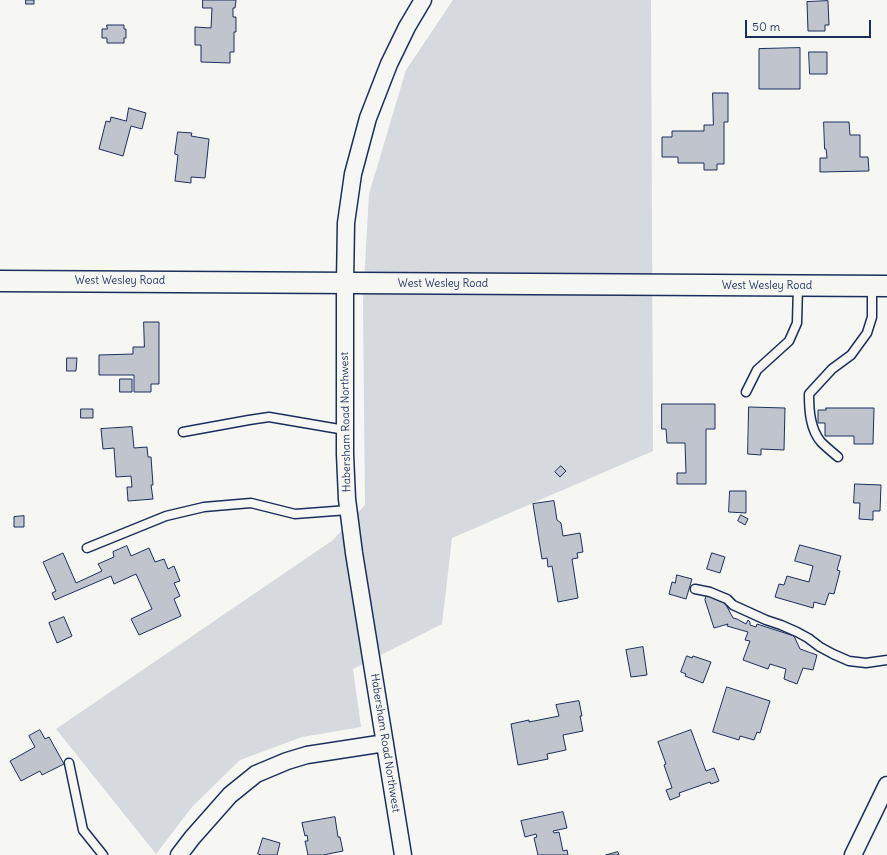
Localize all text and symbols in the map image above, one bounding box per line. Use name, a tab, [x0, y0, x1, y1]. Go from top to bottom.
scale bar	[747, 12, 873, 38]
text: 50 m	[752, 19, 780, 34]
street label: West Wesley Road	[75, 274, 165, 288]
street label: West Wesley Road	[398, 277, 488, 291]
street label: West Wesley Road	[722, 279, 812, 293]
street label: Habersham Road Northwest	[338, 352, 354, 492]
street label: Habersham Road Northwest	[367, 673, 403, 813]

